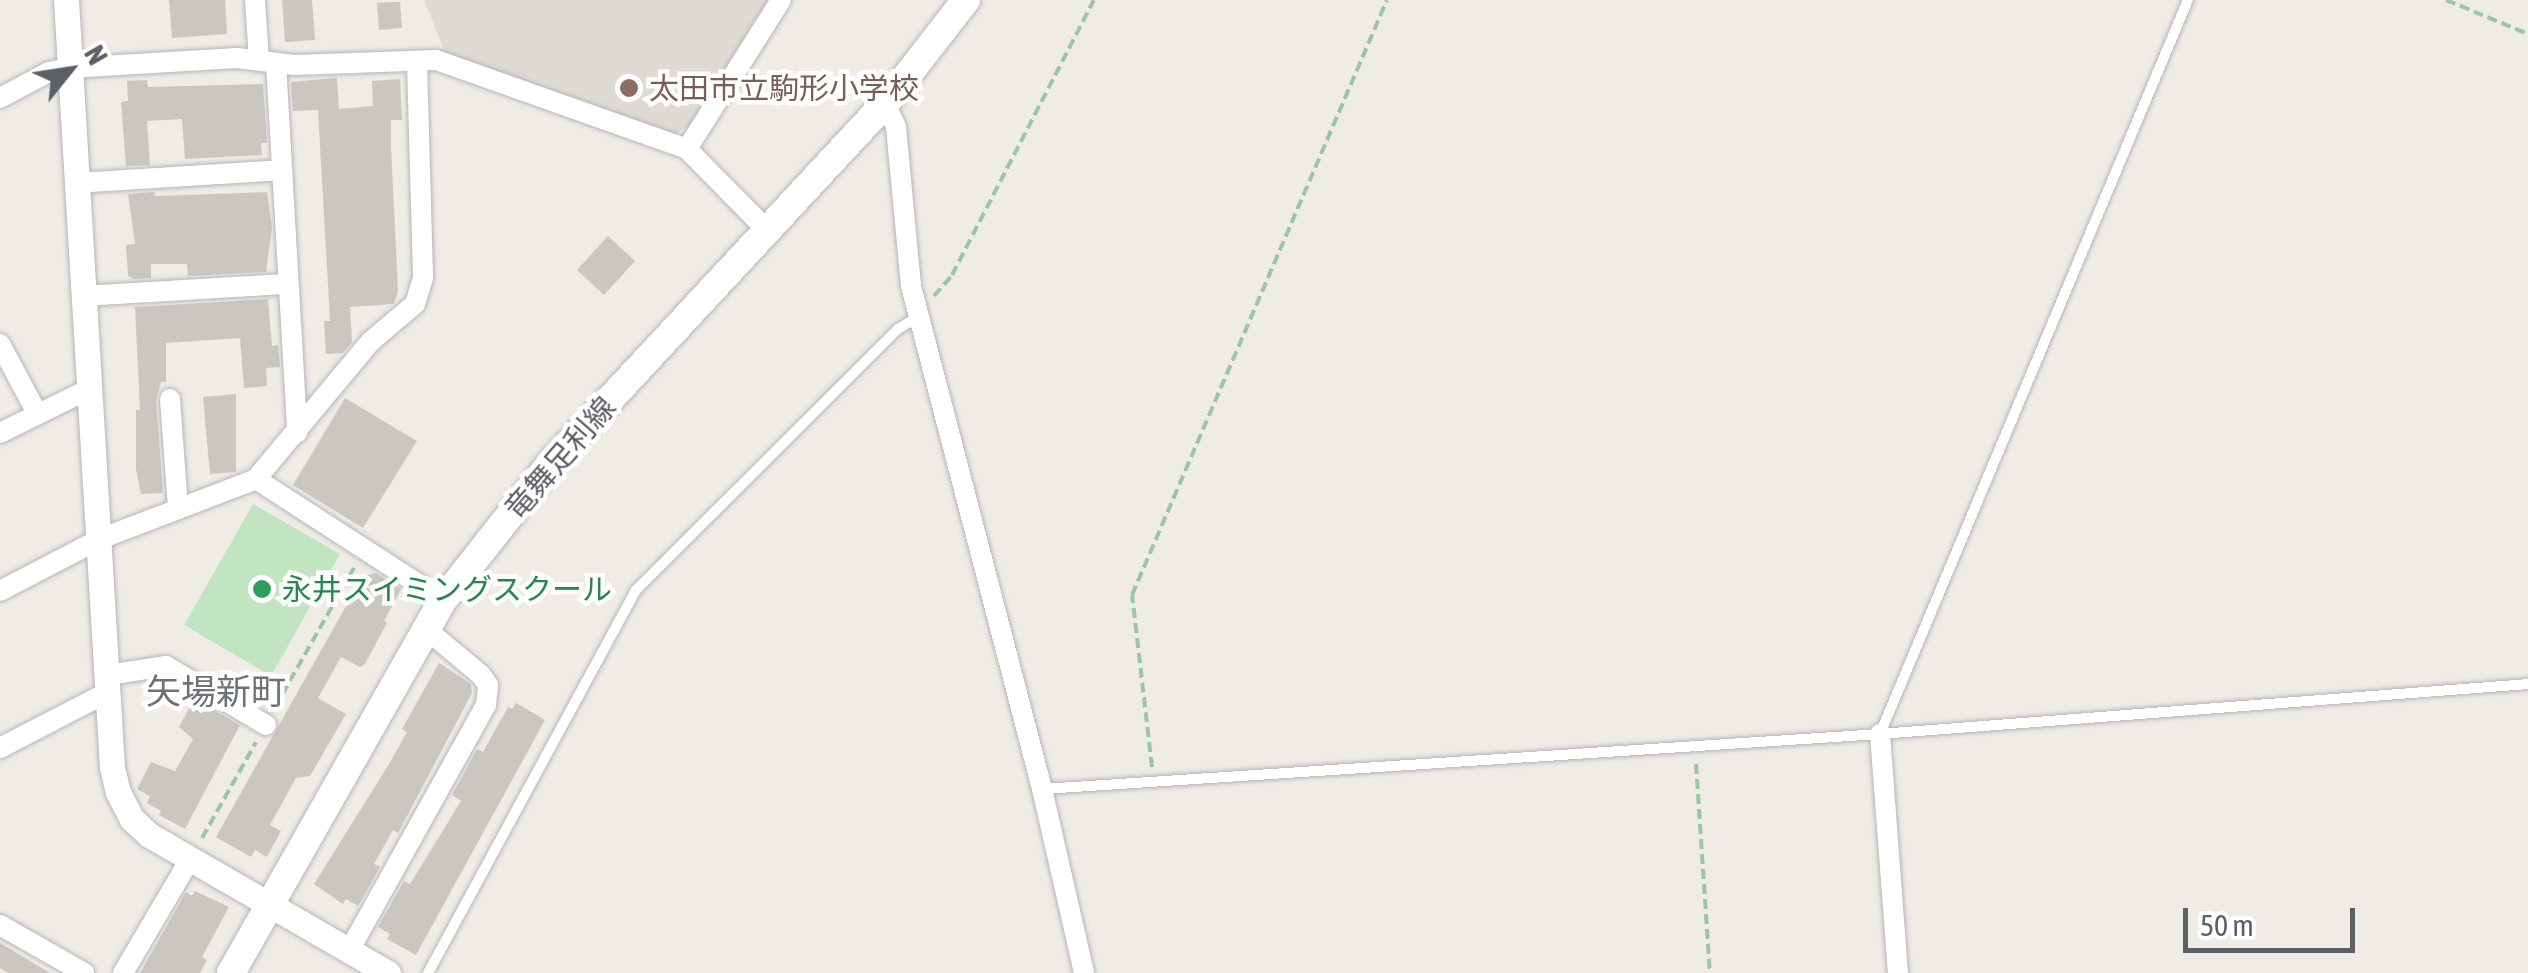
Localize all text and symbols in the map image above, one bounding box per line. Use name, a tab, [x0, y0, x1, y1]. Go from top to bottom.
north arrow	[20, 20, 120, 120]
text: N	[78, 40, 114, 70]
place label: 太田市立駒形小学校	[649, 70, 919, 106]
marker: 太田市立駒形小学校	[618, 77, 640, 99]
street label: 竜舞足利線	[497, 390, 623, 526]
place label: 永井スイミングスクール	[282, 571, 612, 607]
marker: 永井スイミングスクール	[251, 578, 273, 600]
district label: 矢場新町	[146, 670, 286, 712]
scale bar	[2188, 888, 2360, 950]
text: 50 m	[2200, 908, 2254, 942]

